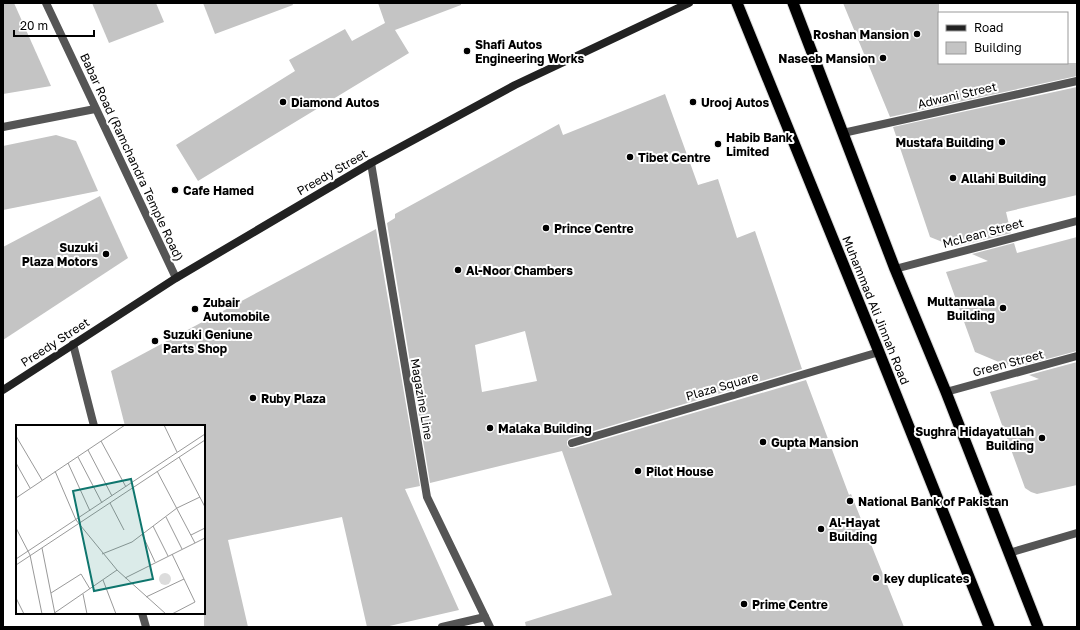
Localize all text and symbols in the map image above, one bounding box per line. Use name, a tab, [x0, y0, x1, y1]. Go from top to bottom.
scale bar	[14, 12, 94, 38]
legend	[938, 12, 1068, 64]
text: 20 m	[20, 18, 48, 33]
text: Road	[974, 20, 1003, 35]
place label: Roshan Mansion	[813, 27, 909, 42]
marker: Roshan Mansion	[912, 29, 922, 39]
place label: Shafi Autos Engineering Works	[475, 37, 585, 66]
text: Building	[974, 40, 1022, 55]
marker: Shafi Autos Engineering Works	[462, 46, 472, 56]
street label: Babar Road (Ramchandra Temple Road)	[77, 51, 187, 263]
place label: Naseeb Mansion	[778, 51, 875, 66]
marker: Naseeb Mansion	[878, 53, 888, 63]
street label: Adwani Street	[916, 79, 998, 111]
place label: Diamond Autos	[291, 95, 380, 110]
place label: Urooj Autos	[701, 95, 769, 110]
marker: Diamond Autos	[278, 97, 288, 107]
marker: Urooj Autos	[688, 97, 698, 107]
place label: Habib Bank Limited	[726, 130, 793, 159]
place label: Mustafa Building	[896, 135, 994, 150]
marker: Mustafa Building	[997, 137, 1007, 147]
marker: Habib Bank Limited	[713, 139, 723, 149]
street label: Preedy Street	[294, 146, 370, 198]
place label: Tibet Centre	[638, 150, 711, 165]
marker: Tibet Centre	[625, 152, 635, 162]
place label: Allahi Building	[961, 171, 1046, 186]
marker: Allahi Building	[948, 173, 958, 183]
place label: Cafe Hamed	[183, 183, 254, 198]
marker: Cafe Hamed	[170, 185, 180, 195]
street label: McLean Street	[941, 215, 1025, 251]
place label: Prince Centre	[554, 221, 634, 236]
marker: Prince Centre	[541, 223, 551, 233]
street label: Muhammad Ali Jinnah Road	[839, 233, 913, 387]
place label: Suzuki Plaza Motors	[22, 240, 98, 269]
marker: Suzuki Plaza Motors	[101, 249, 111, 259]
place label: Al-Noor Chambers	[466, 263, 573, 278]
marker: Al-Noor Chambers	[453, 265, 463, 275]
place label: Multanwala Building	[927, 294, 995, 323]
place label: Zubair Automobile	[203, 295, 270, 324]
marker: Multanwala Building	[998, 303, 1008, 313]
marker: Zubair Automobile	[190, 304, 200, 314]
street label: Preedy Street	[18, 314, 92, 370]
place label: Suzuki Geniune Parts Shop	[163, 327, 253, 356]
marker: Suzuki Geniune Parts Shop	[150, 336, 160, 346]
street label: Green Street	[971, 346, 1045, 380]
street label: Magazine Line	[407, 357, 437, 441]
street label: Plaza Square	[684, 368, 760, 404]
place label: Ruby Plaza	[261, 391, 326, 406]
marker: Ruby Plaza	[248, 393, 258, 403]
place label: Malaka Building	[498, 421, 592, 436]
marker: Malaka Building	[485, 423, 495, 433]
place label: Sughra Hidayatullah Building	[915, 424, 1034, 453]
inset map	[16, 425, 205, 614]
marker: Sughra Hidayatullah Building	[1037, 433, 1047, 443]
place label: Gupta Mansion	[771, 435, 858, 450]
marker: Gupta Mansion	[758, 437, 768, 447]
place label: Pilot House	[646, 464, 714, 479]
marker: Pilot House	[633, 466, 643, 476]
place label: National Bank of Pakistan	[858, 494, 1009, 509]
marker: National Bank of Pakistan	[845, 496, 855, 506]
place label: Al-Hayat Building	[829, 515, 880, 544]
marker: Al-Hayat Building	[816, 524, 826, 534]
place label: key duplicates	[884, 571, 970, 586]
marker: key duplicates	[871, 573, 881, 583]
place label: Prime Centre	[752, 597, 828, 612]
marker: Prime Centre	[739, 599, 749, 609]

